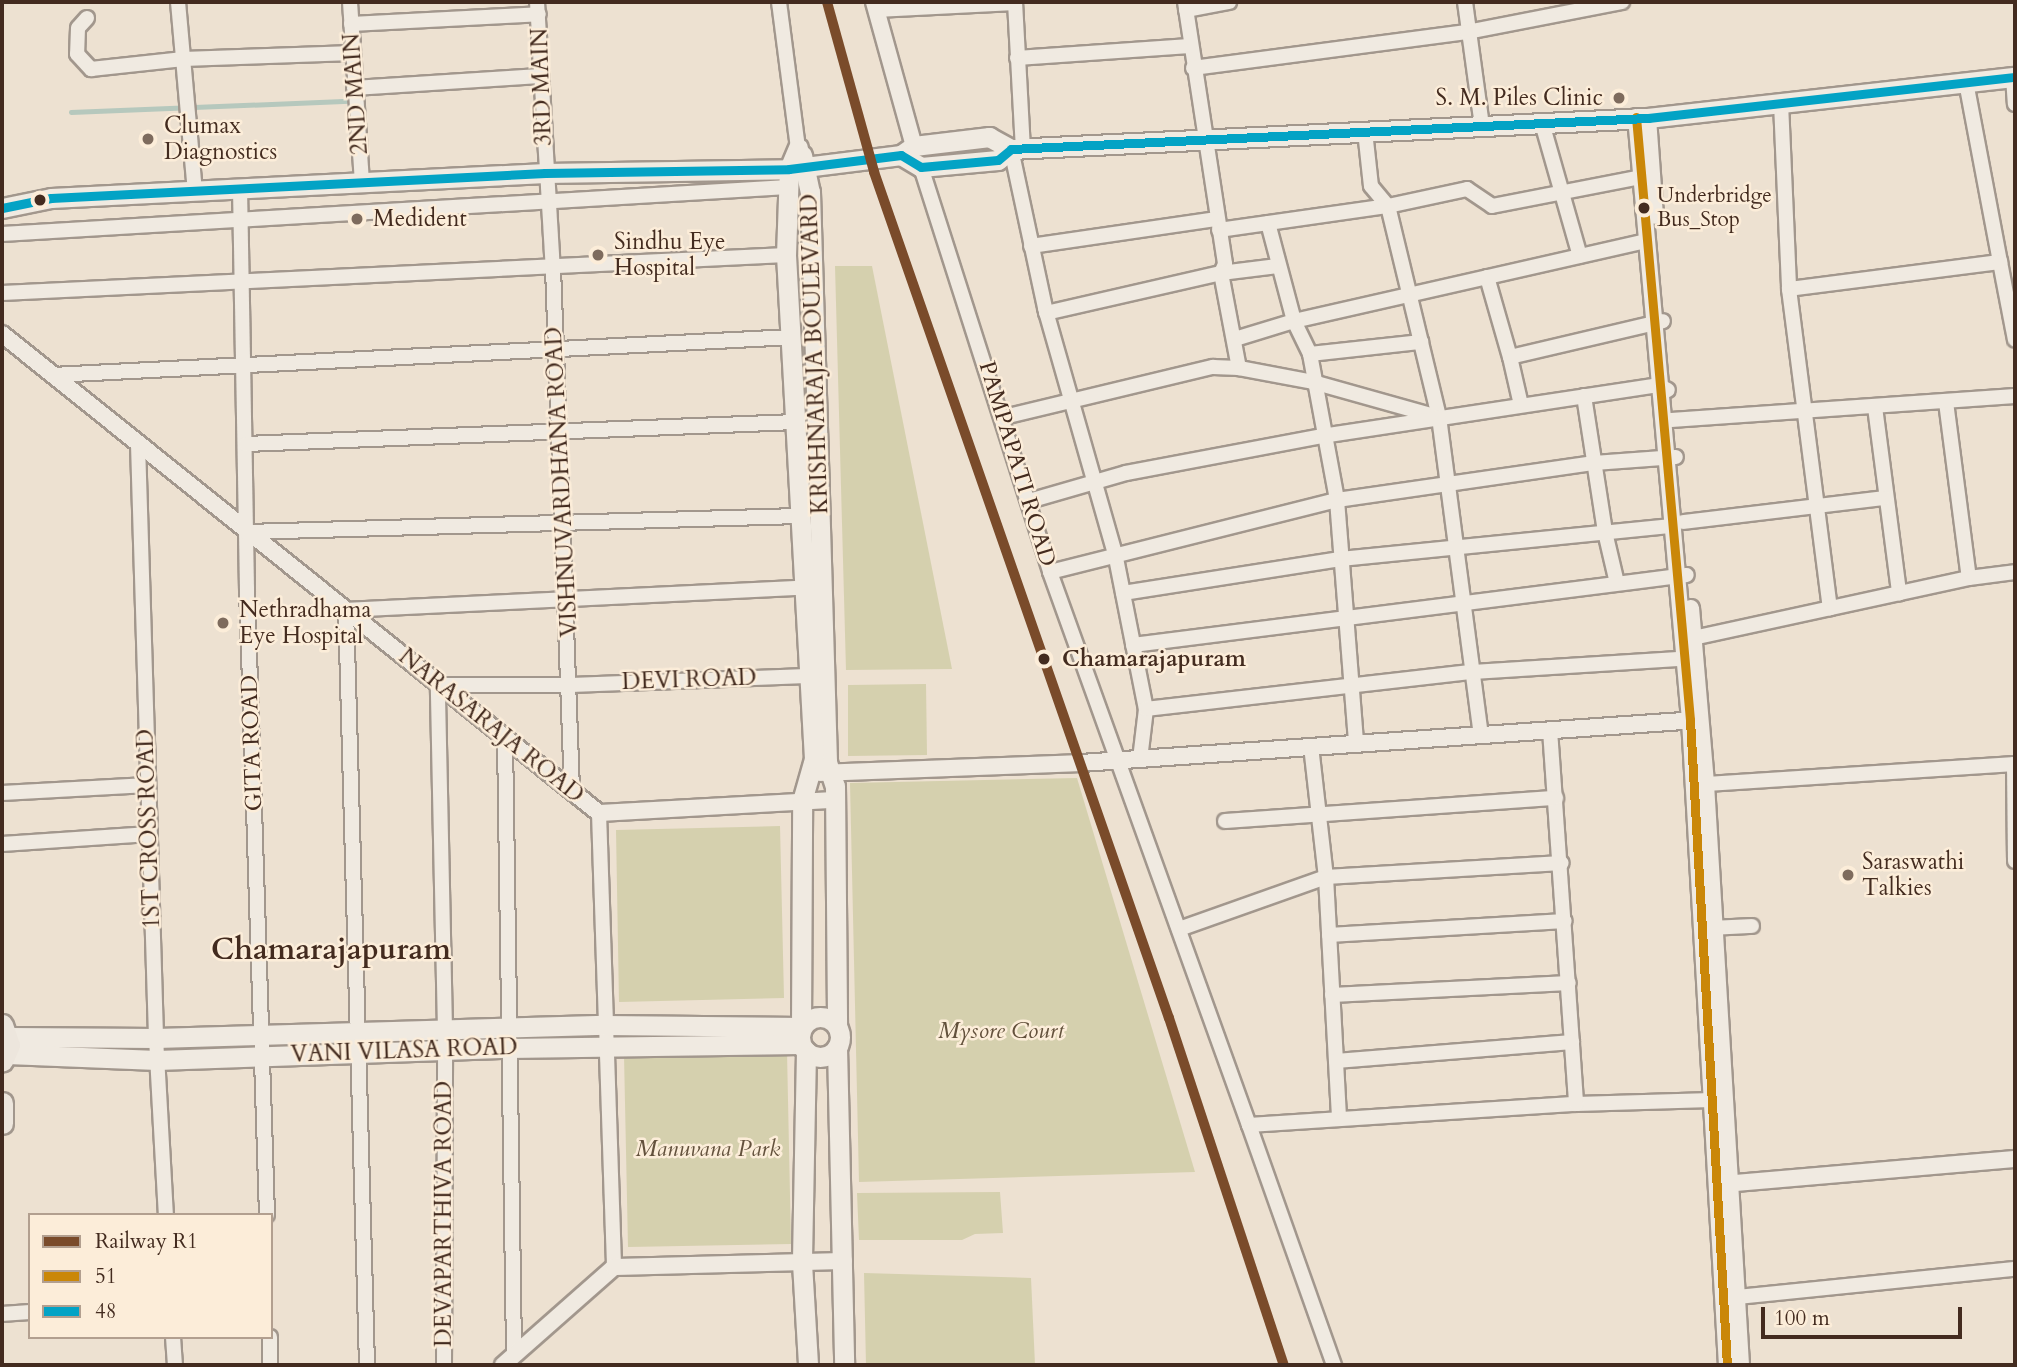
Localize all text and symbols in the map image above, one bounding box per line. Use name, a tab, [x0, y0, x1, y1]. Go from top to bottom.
street label: 3RD MAIN	[526, 28, 558, 146]
street label: 2ND MAIN	[338, 32, 374, 156]
place label: S. M. Piles Clinic	[1436, 84, 1603, 112]
marker: S. M. Piles Clinic	[1609, 88, 1629, 108]
place label: Clumax Diagnostics	[164, 112, 277, 166]
marker: Clumax Diagnostics	[138, 129, 158, 149]
place label: Underbridge Bus_Stop	[1657, 183, 1772, 233]
unlabelled marker	[33, 193, 47, 207]
street label: KRISHNARAJA BOULEVARD	[796, 193, 834, 515]
marker: Underbridge Bus_Stop	[1637, 201, 1651, 215]
place label: Medident	[373, 205, 467, 233]
marker: Medident	[347, 209, 367, 229]
place label: Sindhu Eye Hospital	[614, 228, 726, 282]
marker: Sindhu Eye Hospital	[588, 245, 608, 265]
street label: VISHNUVARDHANA ROAD	[540, 326, 584, 638]
street label: PAMPAPATI ROAD	[973, 358, 1061, 570]
place label: Nethradhama Eye Hospital	[239, 596, 371, 650]
marker: Nethradhama Eye Hospital	[213, 613, 233, 633]
street label: NARASARAJA ROAD	[393, 643, 589, 809]
place label: Chamarajapuram	[1062, 645, 1246, 673]
marker: Chamarajapuram	[1033, 648, 1055, 670]
street label: DEVI ROAD	[621, 664, 757, 696]
street label: GITA ROAD	[236, 674, 268, 812]
street label: 1ST CROSS ROAD	[132, 729, 166, 929]
place label: Saraswathi Talkies	[1862, 848, 1964, 902]
marker: Saraswathi Talkies	[1840, 867, 1856, 883]
district label: Chamarajapuram	[211, 932, 451, 968]
park label: Mysore Court	[938, 1017, 1064, 1045]
street label: VANI VILASA ROAD	[290, 1033, 518, 1069]
street label: DEVAPARTHIVA ROAD	[430, 1081, 458, 1347]
park label: Manuvana Park	[636, 1135, 780, 1163]
legend	[28, 1213, 273, 1339]
text: Railway R1	[95, 1227, 198, 1256]
text: 51	[95, 1262, 117, 1291]
scale bar	[1765, 1294, 1966, 1338]
text: 48	[95, 1297, 117, 1326]
text: 100 m	[1774, 1304, 1830, 1333]

